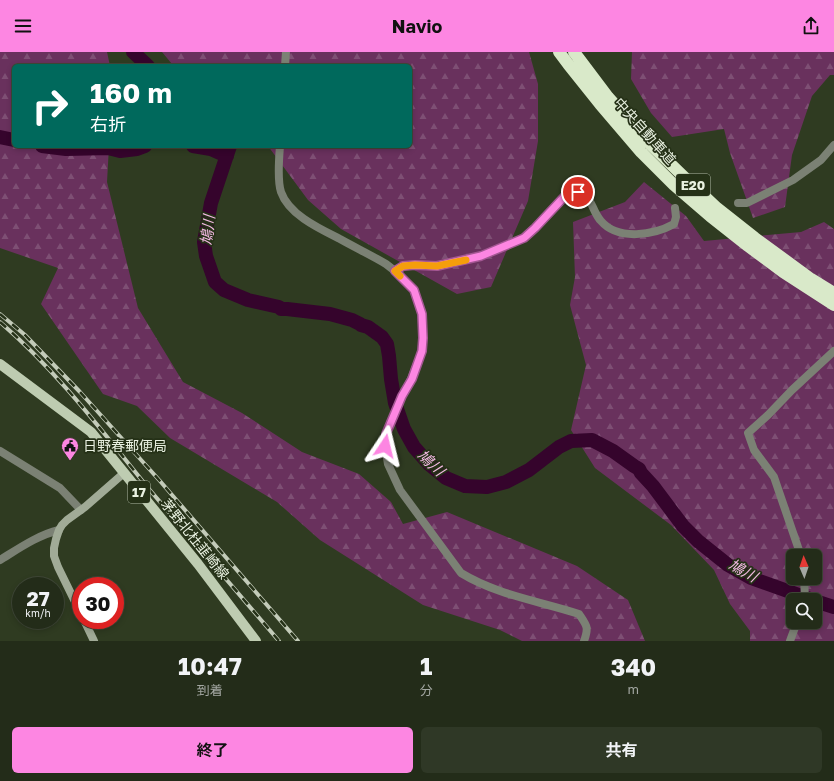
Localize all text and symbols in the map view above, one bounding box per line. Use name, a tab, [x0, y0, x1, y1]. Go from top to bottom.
icon: menu	[12, 15, 34, 37]
text: Navio	[392, 15, 442, 37]
icon: share	[800, 15, 822, 37]
text: 160 m	[90, 76, 172, 109]
icon: right	[24, 80, 76, 132]
street label: 中央自動車道	[611, 94, 680, 168]
text: 右折	[90, 113, 126, 135]
road number: E20	[676, 174, 710, 196]
pin	[561, 175, 595, 209]
icon: arrive	[567, 181, 589, 203]
water label: 鳩川	[196, 212, 218, 246]
position arrow	[364, 425, 406, 467]
public building icon: 日野春郵便局	[60, 436, 80, 461]
place label: 日野春郵便局	[83, 437, 167, 454]
water label: 鳩川	[415, 445, 450, 480]
road number: 17	[128, 481, 150, 503]
street label: 茅野北杜韮崎線	[158, 495, 233, 582]
north arrow	[786, 549, 822, 585]
map controls	[786, 549, 822, 629]
water label: 鳩川	[726, 555, 763, 586]
speed limit sign: 30	[72, 577, 124, 629]
text: 27	[26, 586, 50, 610]
button: search	[786, 593, 822, 629]
text: km/h	[25, 607, 51, 619]
text: 10:47	[178, 651, 242, 680]
text: 1	[420, 651, 432, 680]
text: 340	[611, 652, 656, 681]
text: m	[628, 681, 639, 697]
text: 到着	[197, 682, 223, 698]
text: 分	[420, 682, 433, 698]
button: 終了	[12, 727, 413, 773]
button: 共有	[421, 727, 822, 773]

